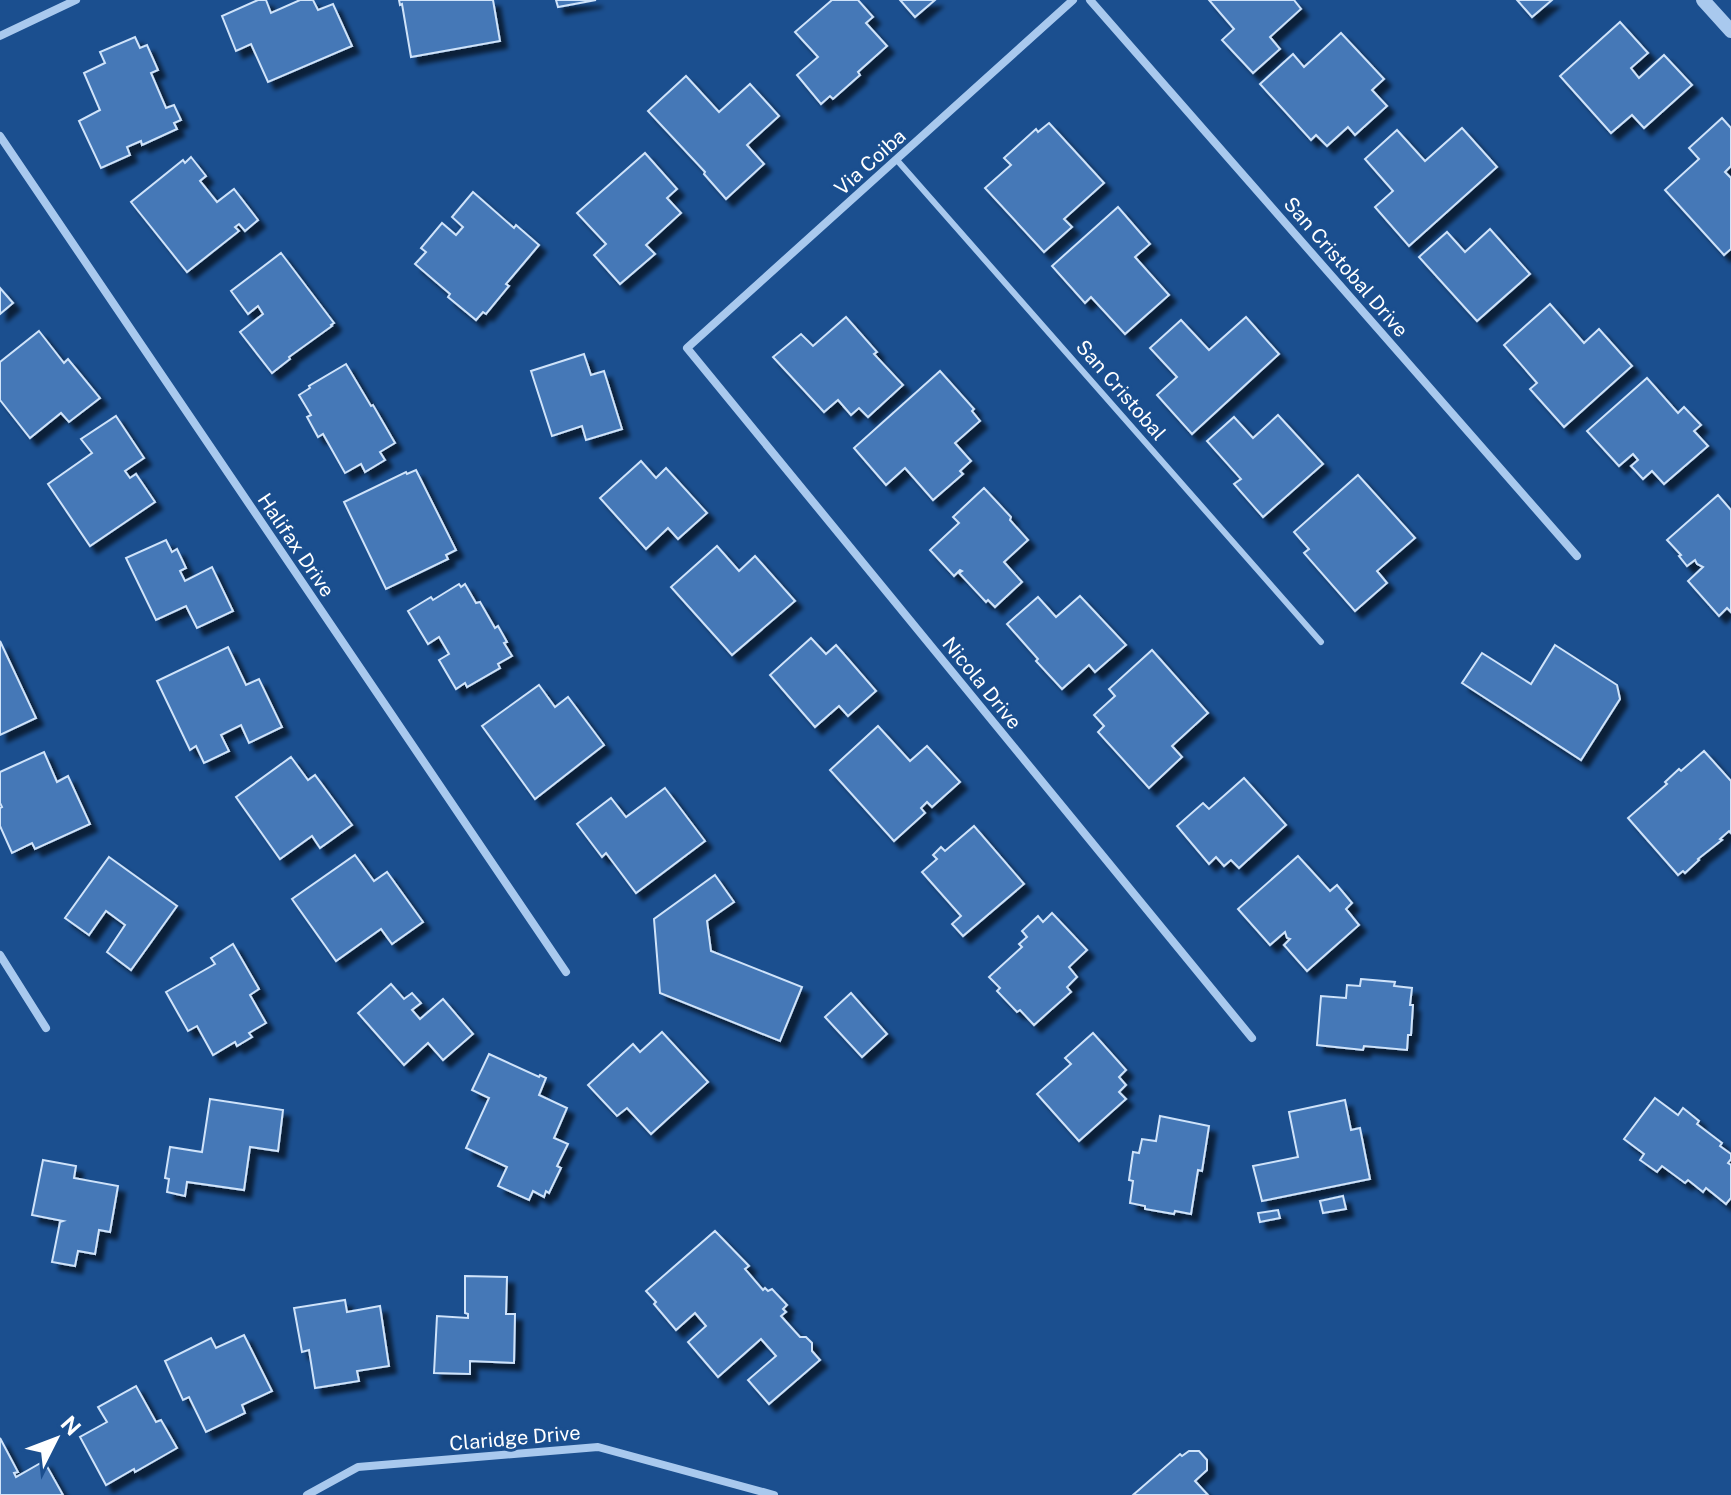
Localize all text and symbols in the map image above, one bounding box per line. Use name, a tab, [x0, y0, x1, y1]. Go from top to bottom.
street label: Via Coiba	[830, 124, 910, 200]
street label: San Cristobal Drive	[1279, 192, 1413, 342]
street label: San Cristobal	[1071, 335, 1171, 445]
street label: Halifax Drive	[252, 489, 340, 601]
street label: Nicola Drive	[937, 632, 1027, 734]
north arrow	[16, 1399, 96, 1479]
text: N	[55, 1411, 86, 1441]
street label: Claridge Drive	[448, 1420, 582, 1456]

